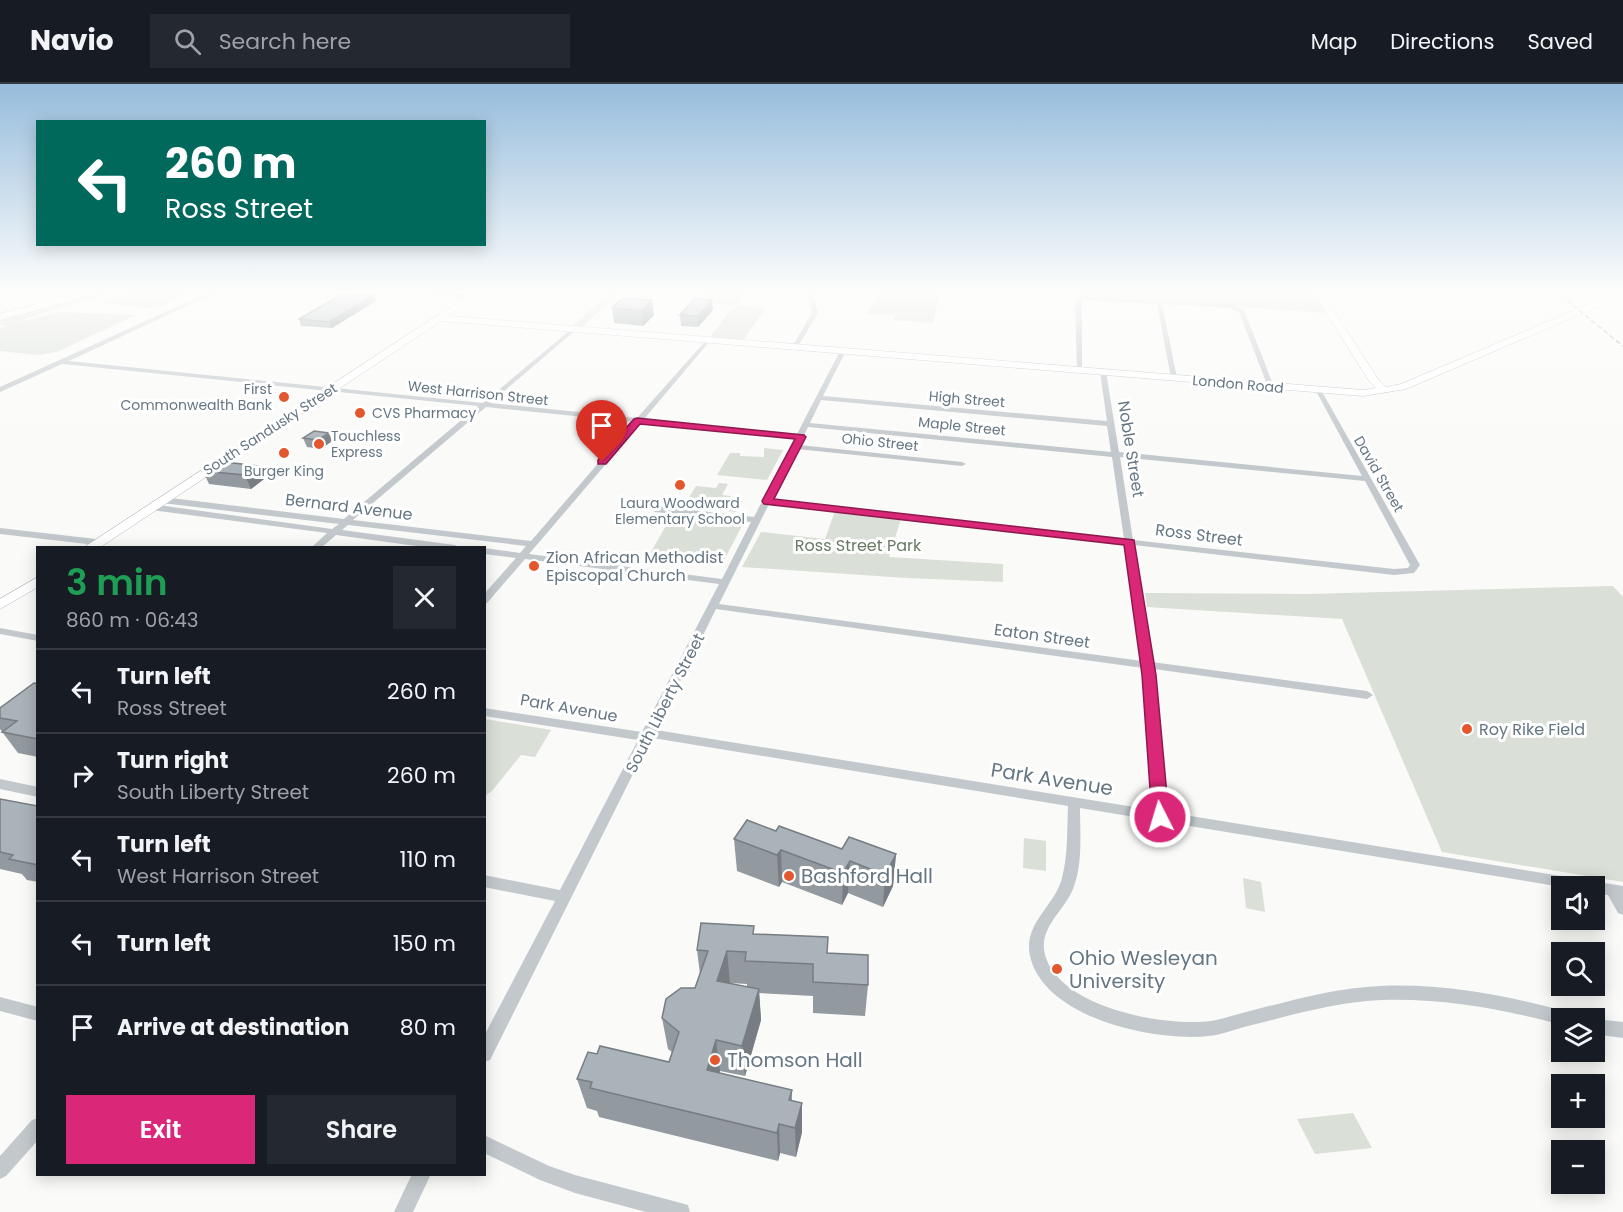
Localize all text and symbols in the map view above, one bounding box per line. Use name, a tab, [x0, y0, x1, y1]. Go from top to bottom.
search box	[150, 14, 570, 68]
text: Navio	[30, 21, 114, 60]
icon: search	[171, 25, 204, 58]
text: Search here	[219, 26, 351, 57]
text: Map	[1311, 27, 1357, 56]
text: Directions	[1390, 27, 1494, 56]
text: Saved	[1527, 27, 1593, 56]
text: 260 m	[165, 134, 297, 193]
icon: left	[66, 144, 144, 222]
text: Ross Street	[165, 190, 313, 227]
street label: London Road	[1192, 370, 1284, 398]
street label: West Harrison Street	[407, 376, 549, 410]
street label: South Sandusky Street	[199, 378, 341, 480]
place label: First Commonwealth Bank	[120, 379, 273, 415]
street label: High Street	[928, 386, 1006, 412]
marker: First Commonwealth Bank	[277, 390, 291, 404]
street label: Noble Street	[1112, 399, 1150, 499]
pin	[576, 400, 627, 462]
place label: CVS Pharmacy	[372, 403, 476, 423]
marker: CVS Pharmacy	[353, 406, 367, 420]
icon: arrive	[585, 409, 618, 442]
street label: Maple Street	[917, 411, 1007, 441]
place label: Touchless Express	[331, 426, 401, 462]
street label: Ohio Street	[841, 428, 919, 456]
street label: David Street	[1349, 432, 1409, 516]
marker: Touchless Express	[312, 437, 326, 451]
marker: Burger King	[277, 446, 291, 460]
place label: Burger King	[244, 461, 324, 481]
marker: Laura Woodward Elementary School	[673, 478, 687, 492]
street label: Bernard Avenue	[284, 488, 414, 526]
place label: Laura Woodward Elementary School	[615, 493, 745, 529]
street label: Ross Street	[1154, 518, 1244, 552]
park label: Ross Street Park	[795, 534, 922, 557]
place label: Zion African Methodist Episcopal Church	[546, 546, 723, 587]
text: 3 min	[66, 557, 168, 608]
marker: Zion African Methodist Episcopal Church	[527, 559, 541, 573]
button: close	[393, 566, 456, 629]
text: 860 m · 06:43	[66, 606, 199, 634]
street label: Eaton Street	[993, 618, 1092, 654]
street label: South Liberty Street	[620, 629, 710, 777]
text: Turn left	[117, 661, 211, 692]
icon: left	[66, 675, 99, 708]
text: 260 m	[387, 676, 456, 707]
street label: Park Avenue	[518, 688, 620, 728]
text: Ross Street	[117, 694, 227, 722]
place label: Roy Rike Field	[1479, 718, 1585, 741]
marker: Roy Rike Field	[1460, 722, 1474, 736]
text: Turn right	[117, 745, 228, 776]
street label: Park Avenue	[989, 756, 1115, 802]
icon: right	[66, 759, 99, 792]
text: 260 m	[387, 760, 456, 791]
text: South Liberty Street	[117, 778, 309, 806]
position arrow	[1128, 785, 1192, 849]
text: Turn left	[117, 829, 211, 860]
icon: left	[66, 843, 99, 876]
text: 110 m	[400, 844, 456, 875]
text: West Harrison Street	[117, 862, 319, 890]
place label: Bashford Hall	[801, 862, 933, 890]
marker: Bashford Hall	[782, 869, 796, 883]
map controls	[1551, 876, 1605, 1194]
button: sound	[1551, 876, 1605, 930]
icon: left	[66, 927, 99, 960]
text: Turn left	[117, 928, 211, 959]
text: 150 m	[393, 928, 456, 959]
button: search	[1551, 942, 1605, 996]
place label: Ohio Wesleyan University	[1069, 944, 1218, 995]
marker: Ohio Wesleyan University	[1050, 962, 1064, 976]
button: layers	[1551, 1008, 1605, 1062]
icon: arrive	[66, 1011, 99, 1044]
text: Arrive at destination	[117, 1012, 349, 1043]
text: 80 m	[400, 1012, 456, 1043]
place label: Thomson Hall	[727, 1046, 863, 1074]
marker: Thomson Hall	[708, 1053, 722, 1067]
button: +	[1551, 1074, 1605, 1128]
button: Exit	[66, 1095, 255, 1164]
button: Share	[267, 1095, 456, 1164]
button: −	[1551, 1140, 1605, 1194]

